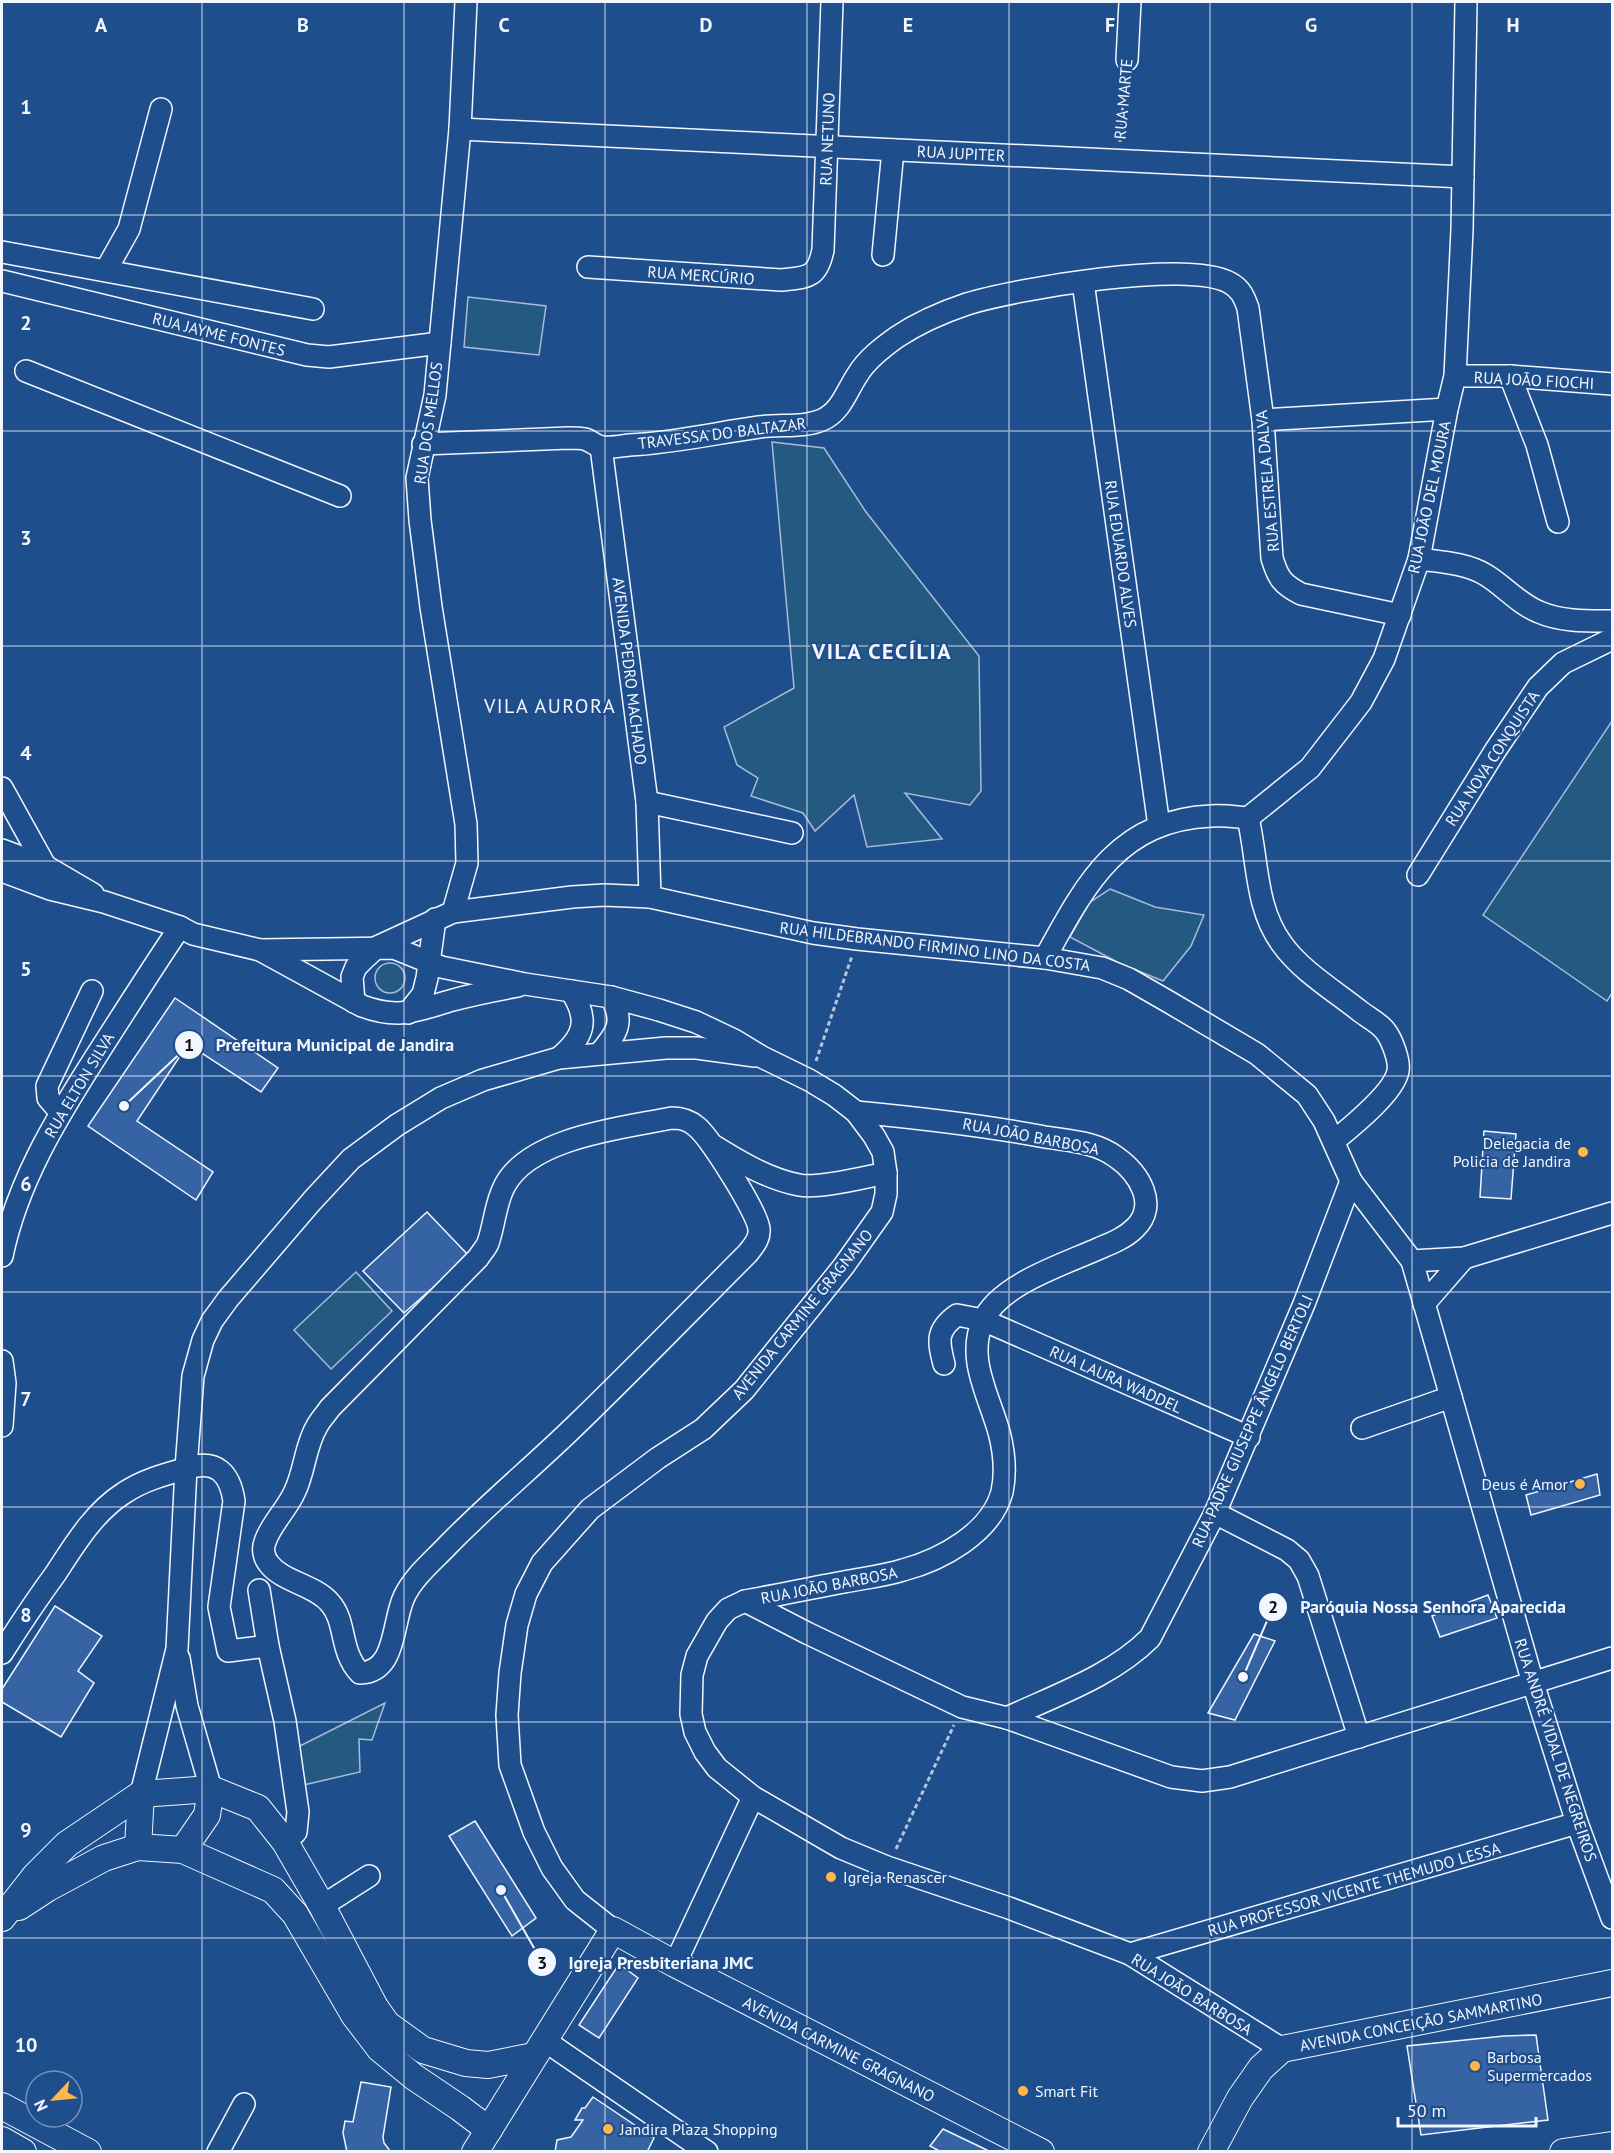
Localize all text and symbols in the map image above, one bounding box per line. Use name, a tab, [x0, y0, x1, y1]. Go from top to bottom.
text: A	[95, 12, 108, 38]
text: B	[297, 12, 309, 38]
text: C	[498, 12, 510, 38]
text: D	[700, 12, 713, 38]
text: E	[903, 12, 913, 38]
text: F	[1105, 12, 1115, 38]
text: G	[1305, 12, 1317, 38]
text: H	[1506, 12, 1520, 38]
street label: RUA MARTE	[1110, 58, 1136, 140]
street label: RUA NETUNO	[815, 92, 839, 186]
text: 1	[20, 94, 32, 120]
street label: RUA JUPITER	[916, 141, 1006, 165]
street label: RUA MERCÚRIO	[647, 261, 755, 289]
street label: RUA JAYME FONTES	[150, 308, 288, 360]
text: 2	[20, 310, 32, 336]
street label: RUA DOS MELLOS	[410, 361, 446, 485]
street label: RUA JOÃO FIOCHI	[1473, 367, 1595, 393]
street label: RUA ESTRELA DALVA	[1251, 409, 1283, 553]
street label: TRAVESSA DO BALTAZAR	[637, 413, 807, 453]
street label: RUA JOÃO DEL MOURA	[1403, 418, 1455, 575]
street label: RUA EDUARDO ALVES	[1101, 479, 1141, 629]
text: 3	[20, 525, 32, 551]
street label: AVENIDA PEDRO MACHADO	[609, 576, 651, 766]
district label: VILA CECÍLIA	[811, 637, 952, 665]
street label: RUA NOVA CONQUISTA	[1441, 686, 1544, 830]
district label: VILA AURORA	[483, 693, 616, 719]
text: 4	[20, 740, 32, 766]
street label: RUA HILDEBRANDO FIRMINO LINO DA COSTA	[778, 917, 1092, 975]
text: 5	[20, 956, 32, 982]
callout: Prefeitura Municipal de Jandira	[174, 1027, 466, 1063]
street label: RUA ELTON SILVA	[40, 1028, 119, 1141]
text: 1	[184, 1033, 194, 1056]
text: Prefeitura Municipal de Jandira	[216, 1033, 454, 1056]
street label: RUA JOÃO BARBOSA	[961, 1113, 1102, 1159]
place label: Delegacia de Policia de Jandira	[1453, 1133, 1571, 1171]
marker: Delegacia de Policia de Jandira	[1576, 1145, 1590, 1159]
text: 6	[20, 1171, 32, 1197]
street label: AVENIDA CARMINE GRAGNANO	[727, 1225, 877, 1403]
street label: RUA PADRE GIUSEPPE ÂNGELO BERTOLI	[1187, 1291, 1317, 1551]
street label: RUA LAURA WADDEL	[1047, 1341, 1185, 1417]
text: 7	[20, 1386, 32, 1412]
place label: Deus é Amor	[1482, 1474, 1569, 1494]
marker: Deus é Amor	[1573, 1477, 1587, 1491]
street label: RUA JOÃO BARBOSA	[759, 1562, 900, 1608]
callout: Paróquia Nossa Senhora Aparecida	[1258, 1589, 1579, 1625]
text: 2	[1268, 1595, 1278, 1618]
text: Paróquia Nossa Senhora Aparecida	[1300, 1595, 1566, 1618]
text: 8	[20, 1602, 32, 1628]
street label: RUA ANDRÉ VIDAL DE NEGREIROS	[1510, 1636, 1602, 1864]
text: 9	[20, 1817, 32, 1843]
street label: RUA PROFESSOR VICENTE THEMUDO LESSA	[1205, 1837, 1503, 1940]
place label: Igreja Renascer	[843, 1867, 948, 1887]
marker: Igreja Renascer	[824, 1870, 838, 1884]
callout: Igreja Presbiteriana JMC	[527, 1944, 766, 1980]
street label: RUA JOÃO BARBOSA	[1128, 1949, 1257, 2040]
text: 3	[537, 1951, 547, 1974]
text: Igreja Presbiteriana JMC	[568, 1951, 754, 1974]
street label: AVENIDA CONCEIÇÃO SAMMARTINO	[1298, 1989, 1544, 2055]
street label: AVENIDA CARMINE GRAGNANO	[740, 1992, 938, 2106]
text: 10	[15, 2032, 37, 2058]
place label: Barbosa Supermercados	[1487, 2047, 1592, 2085]
marker: Barbosa Supermercados	[1468, 2059, 1482, 2073]
north arrow	[24, 2069, 84, 2129]
place label: Smart Fit	[1035, 2081, 1099, 2101]
marker: Smart Fit	[1016, 2084, 1030, 2098]
scale bar	[1398, 2090, 1536, 2128]
text: N	[29, 2096, 52, 2115]
text: 50 m	[1407, 2099, 1446, 2122]
place label: Jandira Plaza Shopping	[619, 2119, 778, 2139]
marker: Jandira Plaza Shopping	[601, 2122, 615, 2136]

